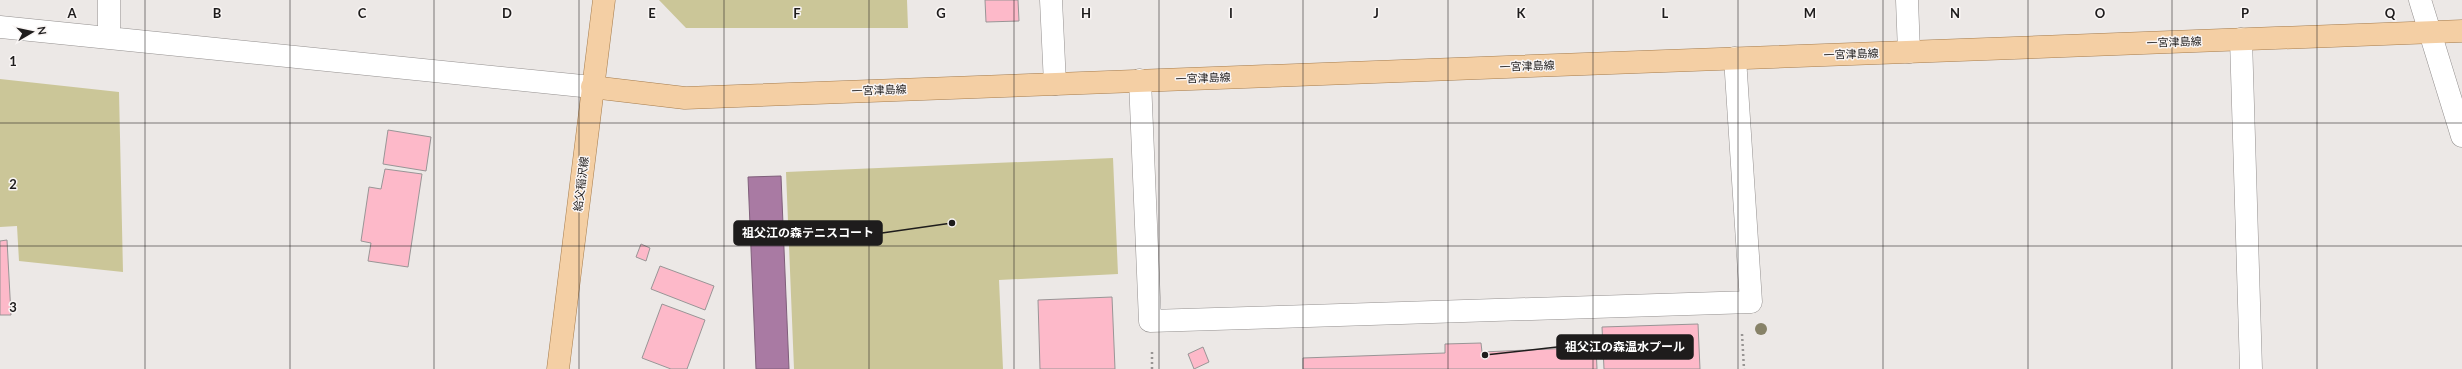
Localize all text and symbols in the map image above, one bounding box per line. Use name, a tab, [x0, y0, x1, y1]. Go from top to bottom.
text: A	[66, 5, 77, 21]
text: B	[213, 5, 222, 21]
text: C	[358, 5, 367, 21]
text: D	[502, 5, 512, 21]
text: E	[648, 5, 656, 21]
text: F	[793, 5, 801, 21]
text: G	[936, 5, 946, 21]
text: H	[1081, 5, 1091, 21]
text: I	[1229, 5, 1233, 21]
text: J	[1373, 5, 1379, 21]
text: K	[1517, 5, 1527, 21]
text: L	[1662, 5, 1669, 21]
text: M	[1804, 5, 1816, 21]
text: N	[1950, 5, 1960, 21]
text: O	[2095, 5, 2106, 21]
text: P	[2241, 5, 2249, 21]
text: Q	[2385, 5, 2396, 21]
north arrow	[12, 12, 52, 52]
text: N	[35, 25, 49, 36]
street label: 一宮津島線	[2146, 34, 2202, 49]
street label: 一宮津島線	[1823, 46, 1879, 61]
text: 1	[9, 53, 17, 69]
street label: 一宮津島線	[1499, 58, 1555, 73]
street label: 一宮津島線	[1175, 70, 1231, 85]
street label: 一宮津島線	[851, 82, 907, 97]
street label: 給父稲沢線	[571, 156, 590, 212]
text: 2	[9, 176, 17, 192]
callout: 祖父江の森テニスコート	[734, 221, 882, 245]
text: 祖父江の森テニスコート	[742, 225, 874, 240]
text: 3	[9, 299, 17, 315]
callout: 祖父江の森温水プール	[1557, 335, 1693, 359]
text: 祖父江の森温水プール	[1565, 339, 1685, 354]

